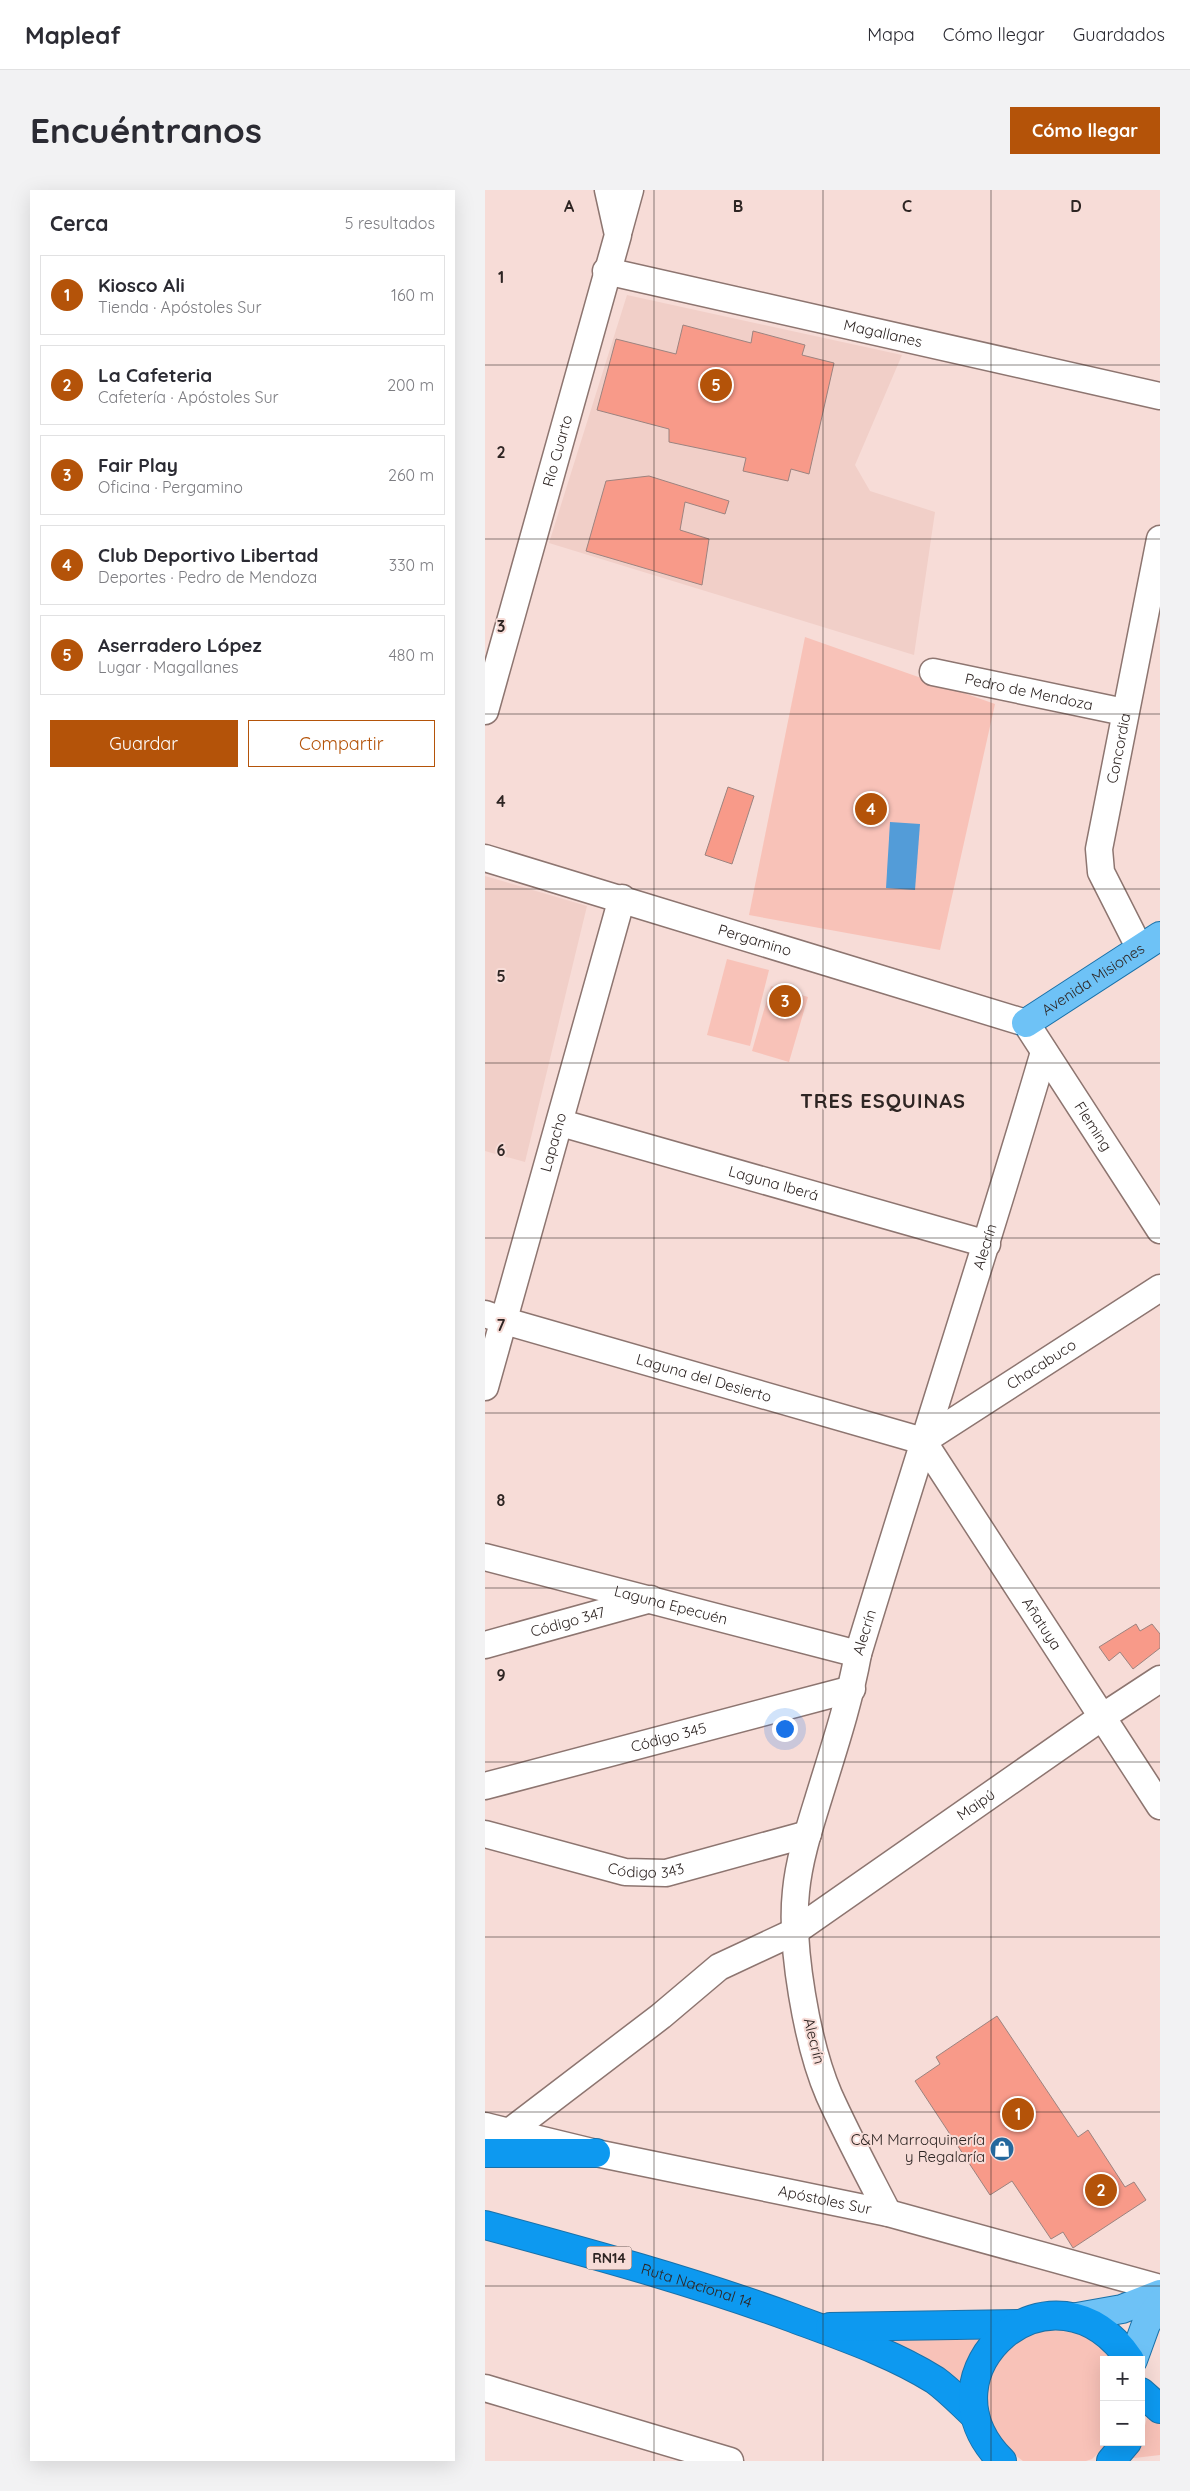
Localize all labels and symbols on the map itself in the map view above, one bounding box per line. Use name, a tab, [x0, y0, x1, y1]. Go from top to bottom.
text: A	[564, 196, 575, 216]
text: B	[733, 196, 743, 216]
text: C	[902, 196, 912, 216]
text: D	[1070, 196, 1082, 216]
text: 1	[498, 267, 504, 287]
street label: Magallanes	[842, 315, 924, 351]
pin: 5	[700, 366, 732, 404]
street label: Río Cuarto	[538, 413, 576, 489]
text: 2	[496, 442, 506, 462]
text: 3	[497, 616, 505, 636]
street label: Pedro de Mendoza	[963, 669, 1095, 714]
street label: Concordia	[1102, 711, 1135, 785]
pin: 4	[855, 790, 887, 828]
text: 4	[496, 791, 506, 811]
street label: Pergamino	[716, 920, 794, 960]
street label: Avenida Misiones	[1038, 939, 1148, 1019]
text: 5	[496, 966, 506, 986]
pin: 3	[769, 982, 801, 1020]
district label: TRES ESQUINAS	[800, 1088, 966, 1113]
street label: Fleming	[1070, 1098, 1116, 1155]
street label: Lapacho	[536, 1111, 570, 1174]
text: 6	[497, 1140, 506, 1160]
street label: Laguna Iberá	[726, 1161, 821, 1205]
street label: Alecrín	[968, 1221, 1001, 1272]
text: 7	[497, 1315, 506, 1335]
street label: Chacabuco	[1003, 1335, 1079, 1393]
street label: Laguna del Desierto	[634, 1349, 774, 1406]
text: 8	[497, 1490, 506, 1510]
street label: Laguna Epecuén	[612, 1581, 730, 1629]
street label: Añatuya	[1018, 1594, 1066, 1653]
street label: Código 347	[528, 1602, 607, 1641]
street label: Alecrín	[848, 1607, 880, 1657]
text: 9	[496, 1665, 506, 1685]
your location	[772, 1716, 798, 1742]
street label: Código 345	[629, 1718, 708, 1756]
street label: Maipú	[953, 1785, 999, 1824]
street label: Código 343	[606, 1858, 686, 1882]
street label: Alecrín	[800, 2016, 829, 2066]
pin: 1	[1002, 2095, 1034, 2133]
place label: C&M Marroquinería y Regalaría	[851, 2130, 985, 2166]
shop icon: C&M Marroquinería y Regalaría	[989, 2136, 1015, 2162]
pin: 2	[1085, 2171, 1117, 2209]
street label: Apóstoles Sur	[777, 2181, 874, 2218]
road number: RN14	[587, 2246, 631, 2270]
street label: Ruta Nacional 14	[639, 2259, 755, 2312]

